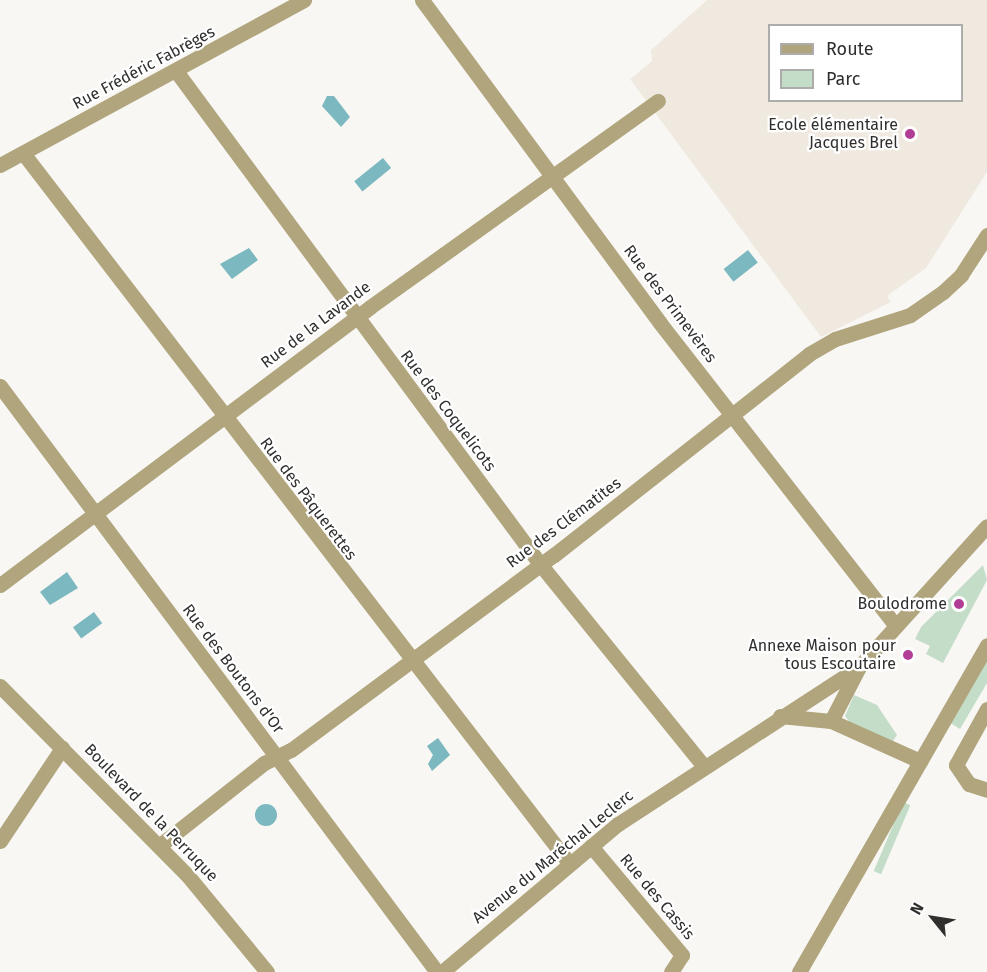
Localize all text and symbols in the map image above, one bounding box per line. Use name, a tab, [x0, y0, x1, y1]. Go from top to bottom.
street label: Rue Frédéric Fabrèges	[70, 22, 218, 114]
legend	[768, 24, 963, 102]
text: Route	[826, 38, 874, 60]
text: Parc	[826, 68, 860, 90]
place label: Ecole élémentaire Jacques Brel	[768, 115, 898, 153]
marker: Ecole élémentaire Jacques Brel	[903, 127, 917, 141]
street label: Rue des Primevères	[619, 241, 721, 367]
street label: Rue de la Lavande	[257, 278, 375, 372]
street label: Rue des Coquelicots	[396, 347, 500, 475]
street label: Rue des Pâquerettes	[256, 434, 360, 564]
street label: Rue des Clématites	[503, 474, 625, 572]
place label: Boulodrome	[858, 594, 947, 614]
marker: Boulodrome	[952, 597, 966, 611]
street label: Rue des Boutons d'Or	[178, 601, 288, 737]
place label: Annexe Maison pour tous Escoutaire	[748, 636, 896, 674]
marker: Annexe Maison pour tous Escoutaire	[901, 648, 915, 662]
street label: Boulevard de la Perruque	[80, 740, 222, 886]
street label: Avenue du Maréchal Leclerc	[469, 786, 637, 928]
street label: Rue des Cassis	[616, 850, 698, 944]
north arrow	[903, 888, 963, 948]
text: N	[906, 899, 928, 918]

